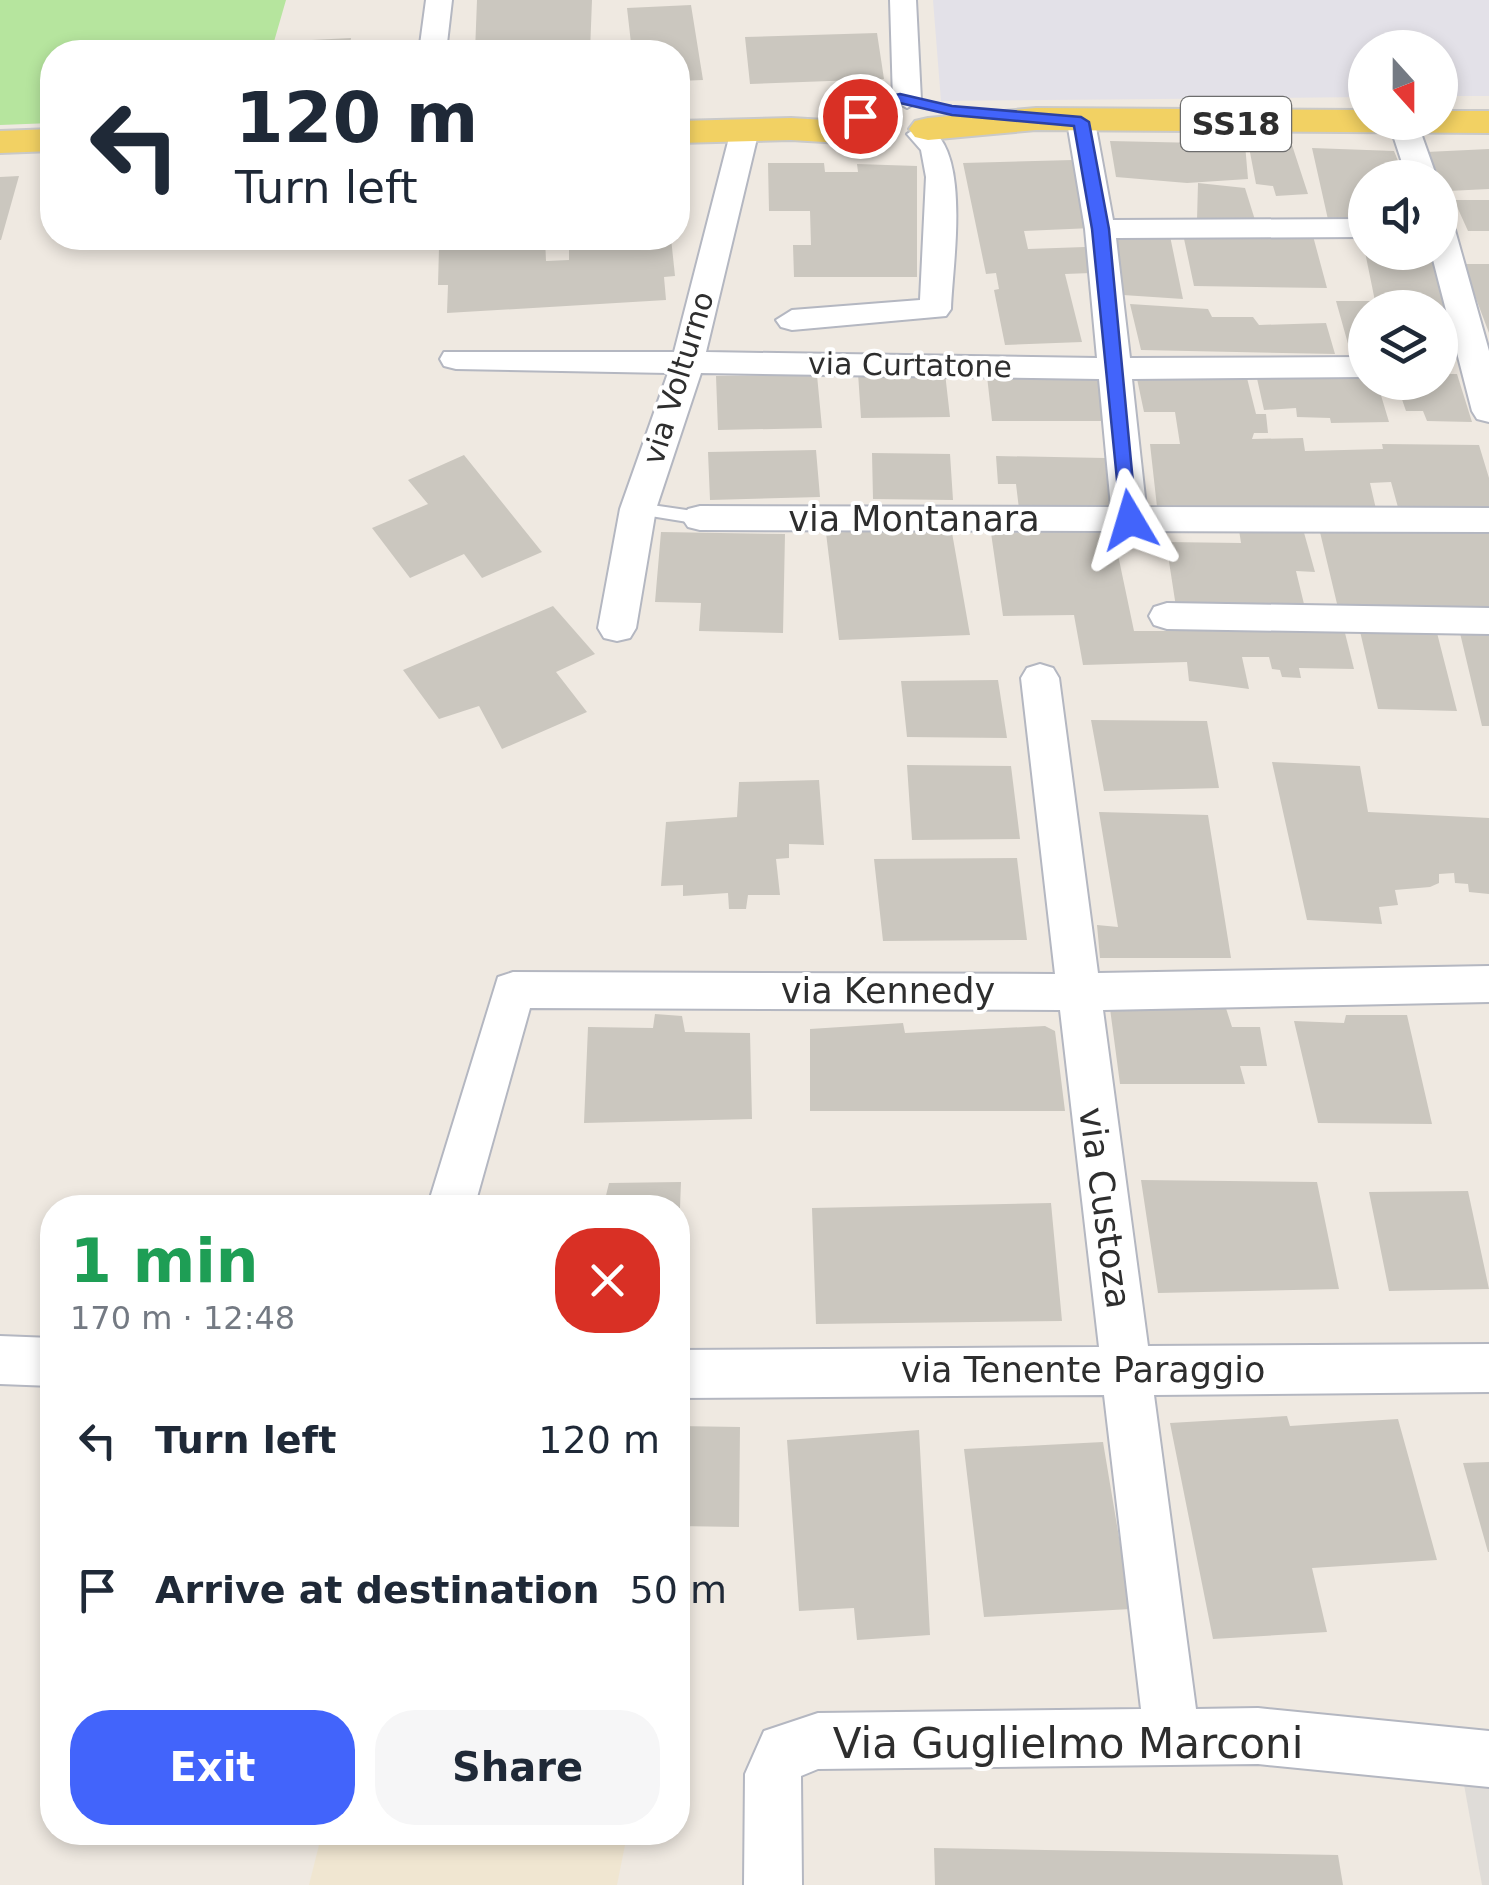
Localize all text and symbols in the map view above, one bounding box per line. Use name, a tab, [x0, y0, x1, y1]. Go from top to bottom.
north arrow	[1348, 30, 1458, 140]
map controls	[1348, 30, 1458, 400]
pin	[818, 74, 903, 159]
text: 120 m	[235, 77, 478, 159]
icon: left	[70, 80, 200, 210]
icon: arrive	[833, 89, 888, 144]
road number: SS18	[1181, 97, 1291, 151]
button: sound	[1348, 160, 1458, 270]
text: Turn left	[235, 161, 418, 214]
street label: via Volturno	[635, 287, 721, 469]
button: layers	[1348, 290, 1458, 400]
street label: via Curtatone	[808, 346, 1012, 384]
position arrow	[1078, 468, 1182, 572]
street label: via Montanara	[788, 499, 1040, 539]
street label: via Kennedy	[781, 971, 995, 1011]
street label: via Custoza	[1071, 1105, 1139, 1311]
text: 1 min	[70, 1226, 258, 1296]
button: close	[555, 1228, 660, 1333]
text: 170 m · 12:48	[70, 1299, 295, 1337]
street label: via Tenente Paraggio	[901, 1350, 1265, 1390]
icon: left	[70, 1413, 125, 1468]
text: Turn left	[155, 1418, 336, 1462]
text: 120 m	[538, 1418, 660, 1462]
icon: arrive	[70, 1563, 125, 1618]
text: Arrive at destination	[155, 1568, 600, 1612]
text: 50 m	[630, 1568, 727, 1612]
button: Exit	[70, 1710, 355, 1825]
button: Share	[375, 1710, 660, 1825]
street label: Via Guglielmo Marconi	[833, 1719, 1303, 1768]

